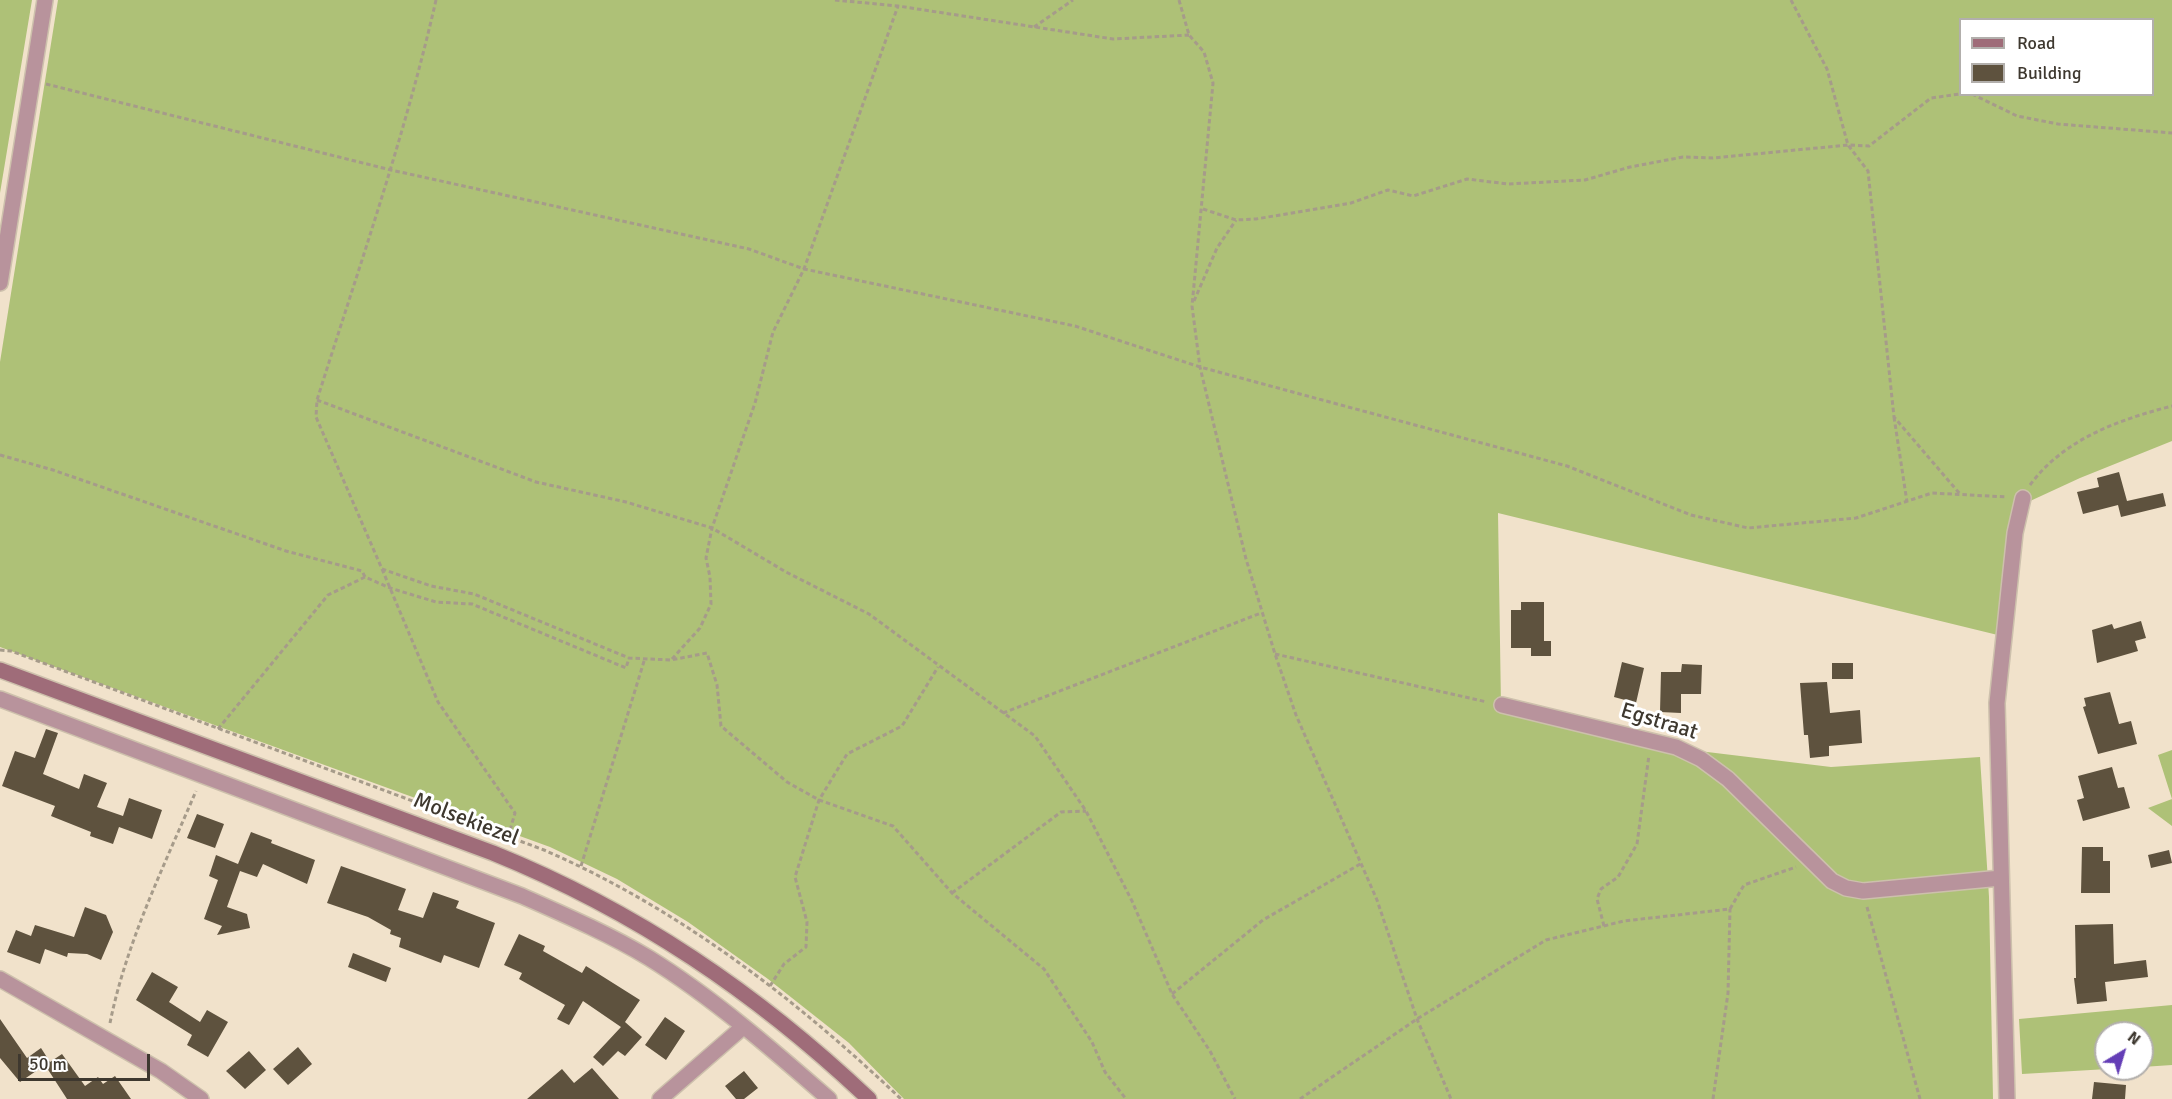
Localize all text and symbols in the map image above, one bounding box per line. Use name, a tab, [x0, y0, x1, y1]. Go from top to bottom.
legend	[1959, 18, 2154, 96]
text: Road	[2017, 32, 2056, 54]
text: Building	[2017, 62, 2081, 84]
street label: Egstraat	[1617, 698, 1701, 746]
street label: Molsekiezel	[409, 788, 523, 852]
north arrow	[2094, 1021, 2154, 1081]
text: N	[2123, 1027, 2144, 1050]
scale bar	[21, 1042, 153, 1080]
text: 50 m	[29, 1053, 67, 1075]

